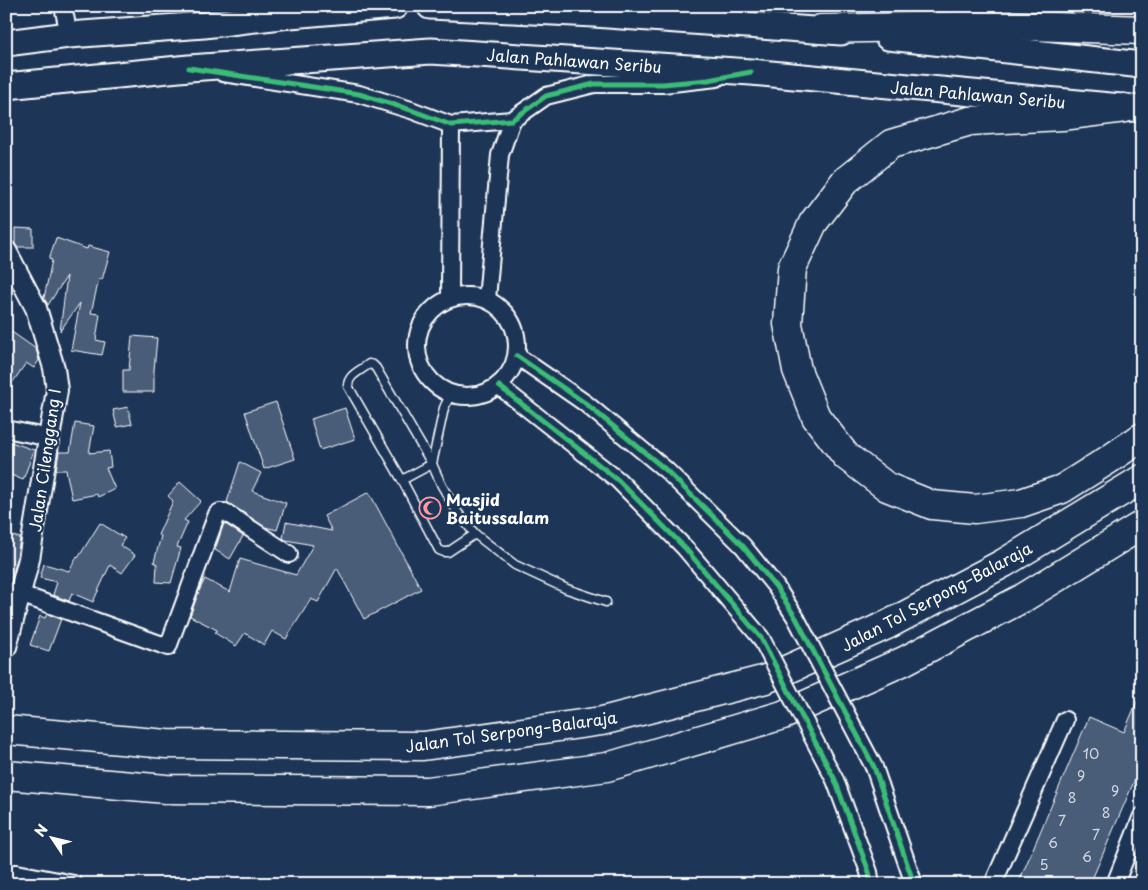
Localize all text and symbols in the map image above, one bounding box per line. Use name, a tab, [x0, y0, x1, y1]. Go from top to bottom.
street label: Jalan Pahlawan Seribu	[486, 42, 662, 78]
street label: Jalan Pahlawan Seribu	[890, 74, 1066, 114]
street label: Jalan Cilenggang I	[22, 387, 66, 533]
place label: Masjid Baitussalam	[446, 487, 549, 529]
mosque icon: Masjid Baitussalam	[418, 496, 442, 520]
street label: Jalan Tol Serpong–Balaraja	[836, 535, 1036, 657]
street label: Jalan Tol Serpong–Balaraja	[404, 704, 618, 758]
house number: 10	[1083, 743, 1099, 764]
house number: 9	[1077, 765, 1085, 786]
house number: 9	[1111, 780, 1119, 801]
house number: 8	[1068, 787, 1076, 808]
house number: 8	[1102, 802, 1110, 823]
house number: 7	[1058, 810, 1066, 831]
north arrow	[28, 812, 78, 862]
text: N	[29, 820, 53, 841]
house number: 7	[1092, 824, 1100, 845]
house number: 6	[1048, 832, 1058, 853]
house number: 6	[1082, 846, 1092, 867]
house number: 5	[1039, 854, 1049, 875]

